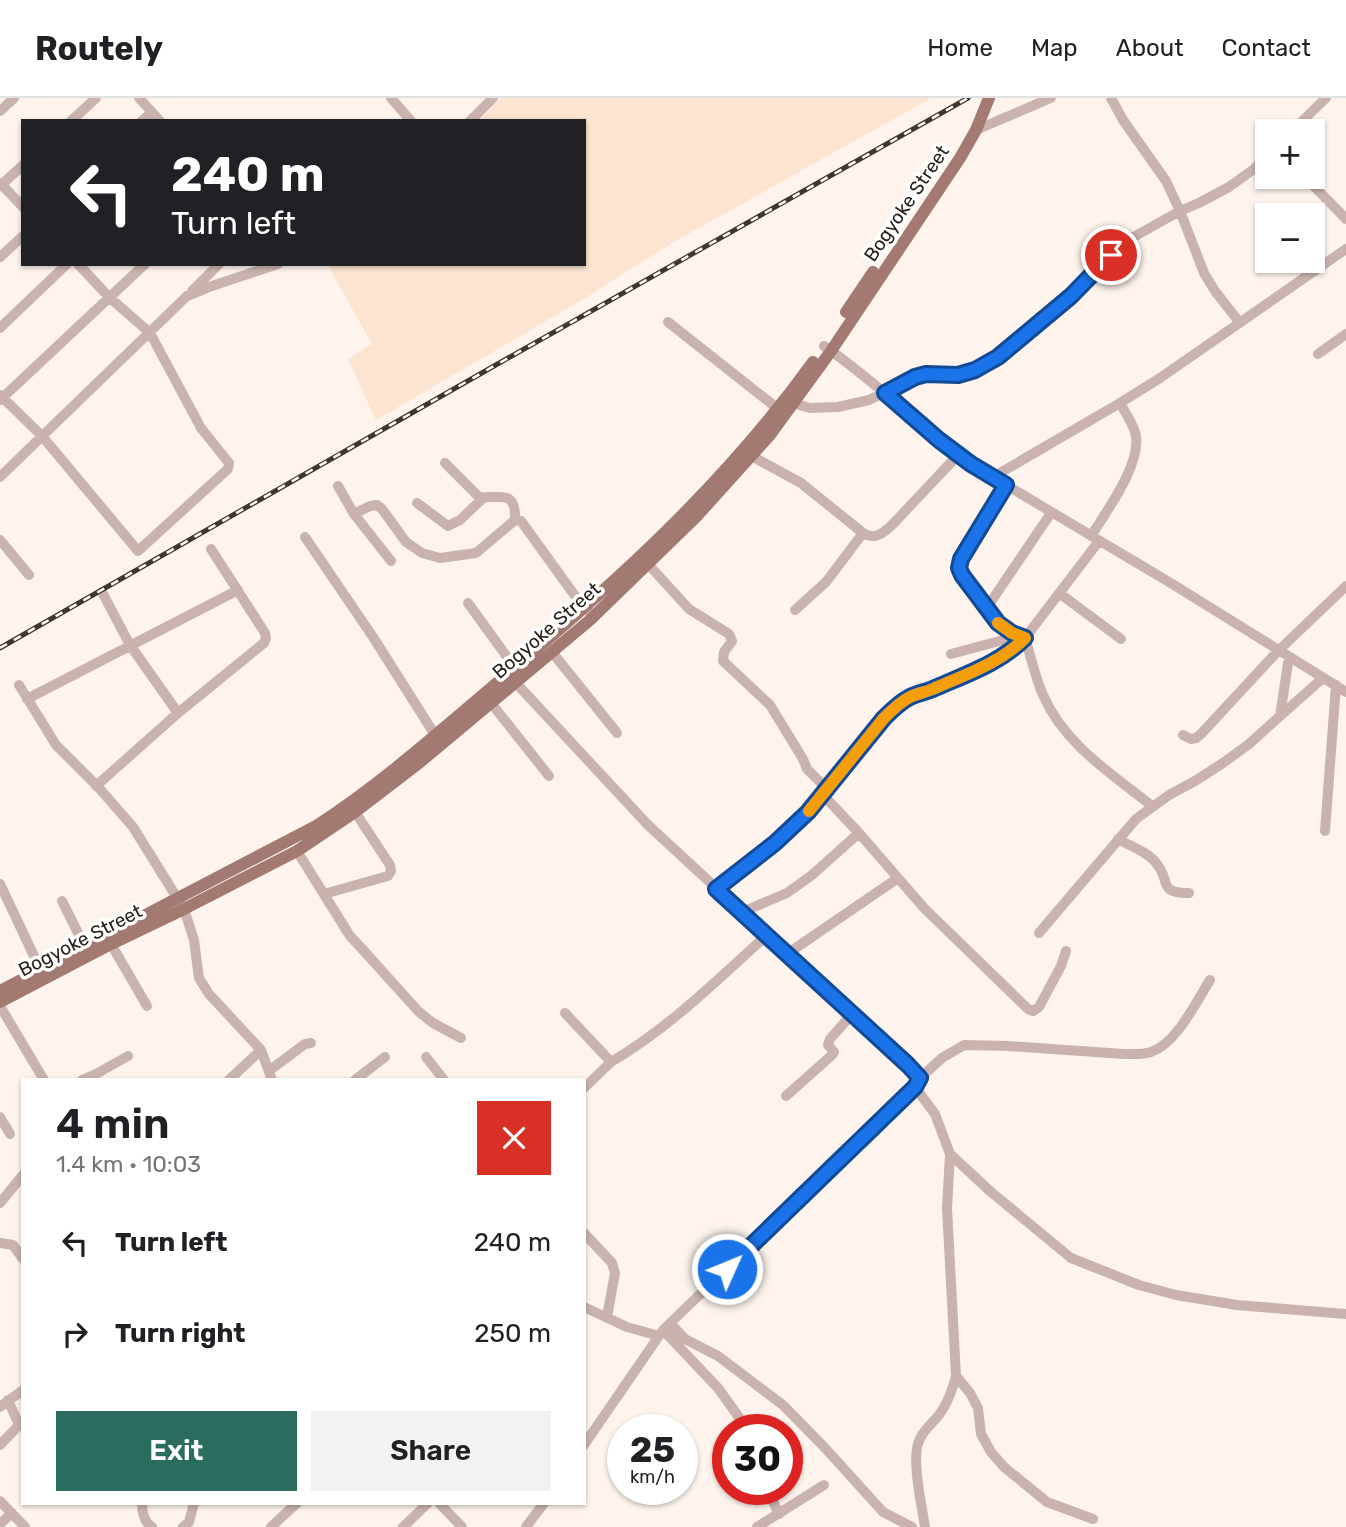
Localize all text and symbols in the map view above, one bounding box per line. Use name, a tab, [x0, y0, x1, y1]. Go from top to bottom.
text: Routely	[35, 29, 163, 68]
text: Home	[927, 34, 993, 62]
text: Map	[1031, 34, 1078, 62]
text: About	[1116, 34, 1184, 62]
text: Contact	[1222, 34, 1311, 62]
map controls	[1255, 119, 1325, 273]
button: +	[1255, 119, 1325, 189]
street label: Bogyoke Street	[859, 140, 954, 266]
text: 240 m	[171, 145, 325, 203]
icon: left	[56, 147, 147, 238]
button: −	[1255, 203, 1325, 273]
text: Turn left	[171, 204, 296, 242]
pin	[1081, 225, 1141, 285]
icon: arrive	[1092, 236, 1130, 274]
street label: Bogyoke Street	[488, 577, 605, 684]
street label: Bogyoke Street	[15, 899, 146, 981]
text: 4 min	[56, 1099, 170, 1149]
button: close	[477, 1101, 551, 1175]
text: 1.4 km · 10:03	[56, 1150, 201, 1178]
icon: left	[56, 1224, 94, 1262]
text: Turn left	[115, 1227, 227, 1258]
text: 240 m	[474, 1227, 551, 1258]
position arrow	[690, 1232, 764, 1306]
icon: right	[56, 1315, 94, 1353]
text: Turn right	[115, 1318, 245, 1349]
text: 250 m	[474, 1318, 551, 1349]
button: Exit	[56, 1411, 297, 1491]
button: Share	[311, 1411, 551, 1491]
speed limit sign: 30	[712, 1414, 803, 1505]
text: 25	[630, 1429, 675, 1471]
text: km/h	[630, 1466, 675, 1488]

